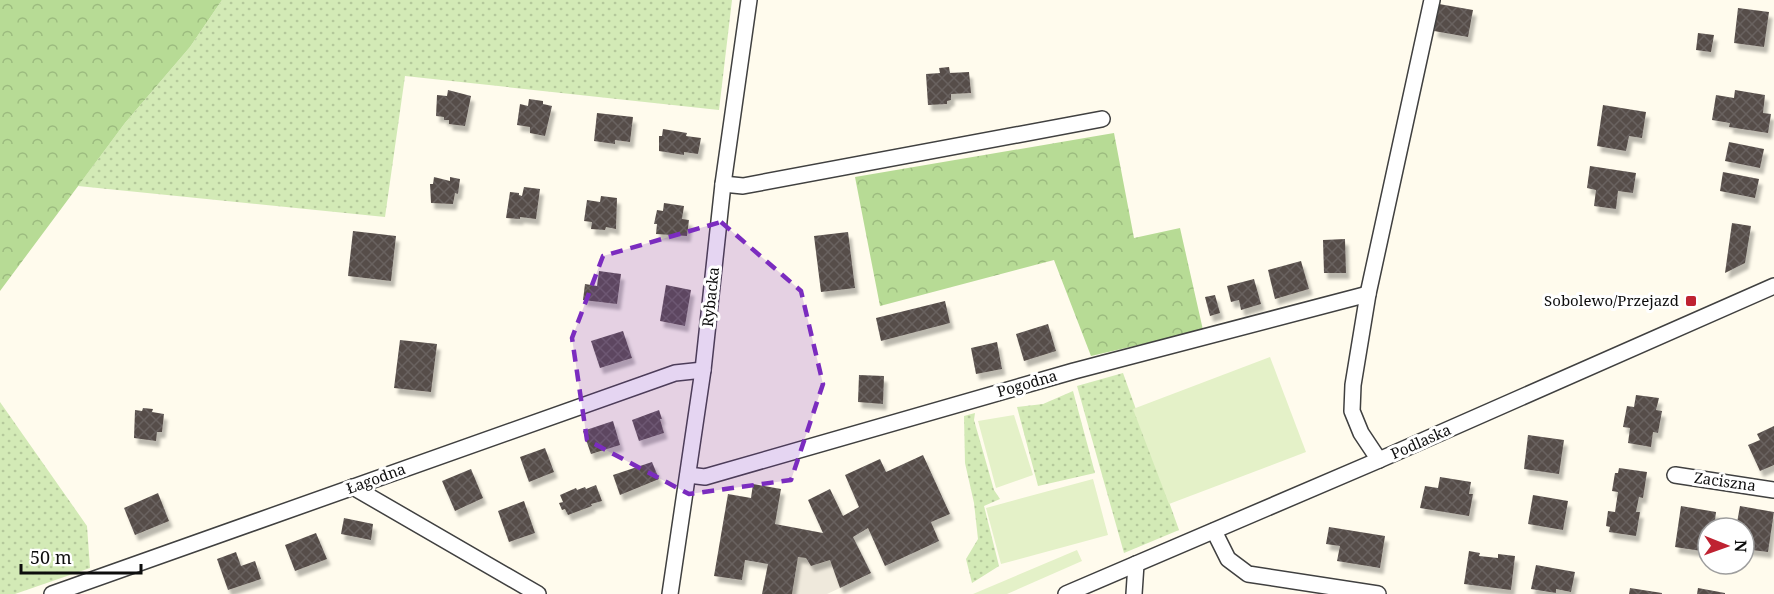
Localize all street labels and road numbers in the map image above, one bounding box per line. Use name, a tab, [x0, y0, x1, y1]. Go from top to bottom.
street label: Rybacka	[697, 266, 723, 328]
street label: Pogodna	[994, 365, 1059, 401]
street label: Podlaska	[1387, 419, 1454, 463]
street label: Łagodna	[343, 458, 408, 498]
street label: Zaciszna	[1693, 467, 1757, 495]

